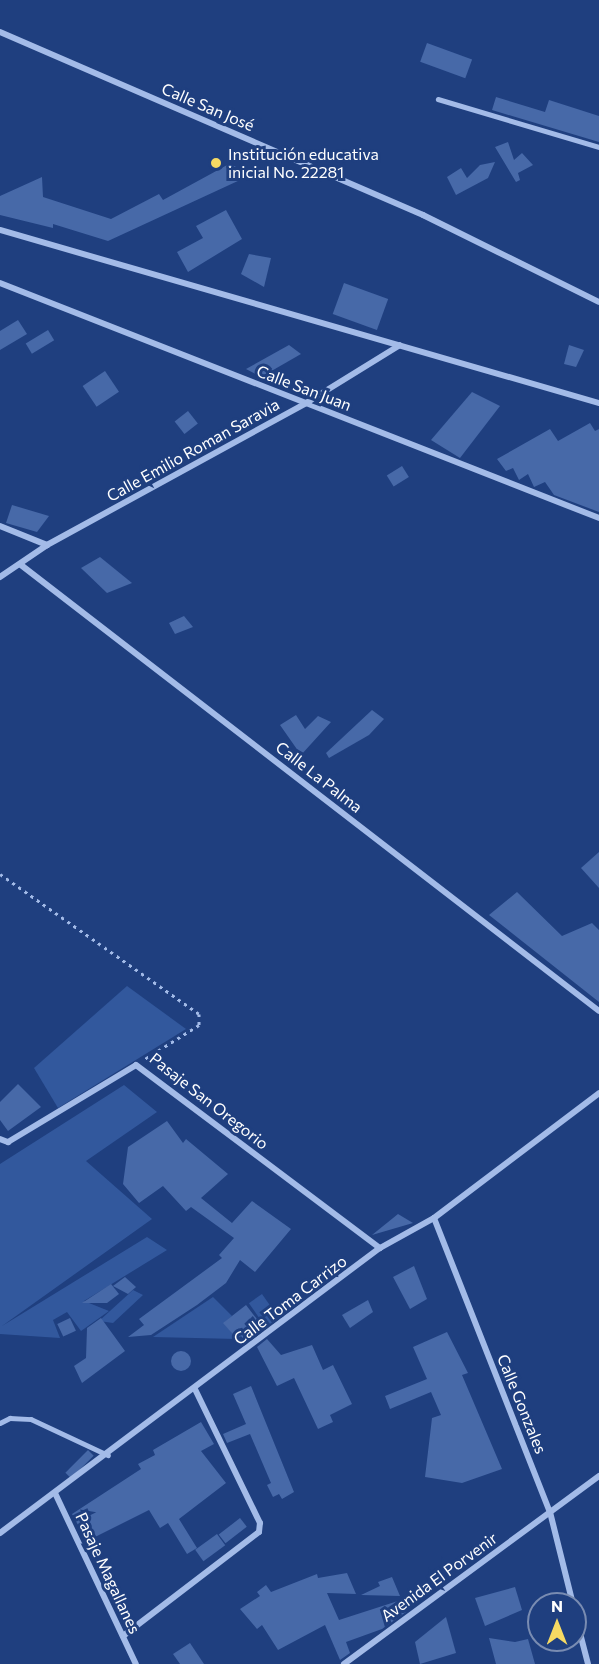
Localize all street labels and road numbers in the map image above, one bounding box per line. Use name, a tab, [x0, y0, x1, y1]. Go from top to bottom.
street label: Calle San José	[159, 79, 257, 135]
street label: Calle San Juan	[254, 361, 354, 415]
street label: Calle Emilio Roman Saravia	[103, 394, 283, 506]
street label: Calle La Palma	[272, 737, 366, 817]
street label: Pasaje San Oregorio	[146, 1049, 272, 1153]
street label: Calle Toma Carrizo	[230, 1251, 350, 1349]
street label: Calle Gonzales	[493, 1351, 551, 1457]
street label: Pasaje Magallanes	[72, 1509, 144, 1637]
street label: Avenida El Porvenir	[377, 1528, 501, 1626]

